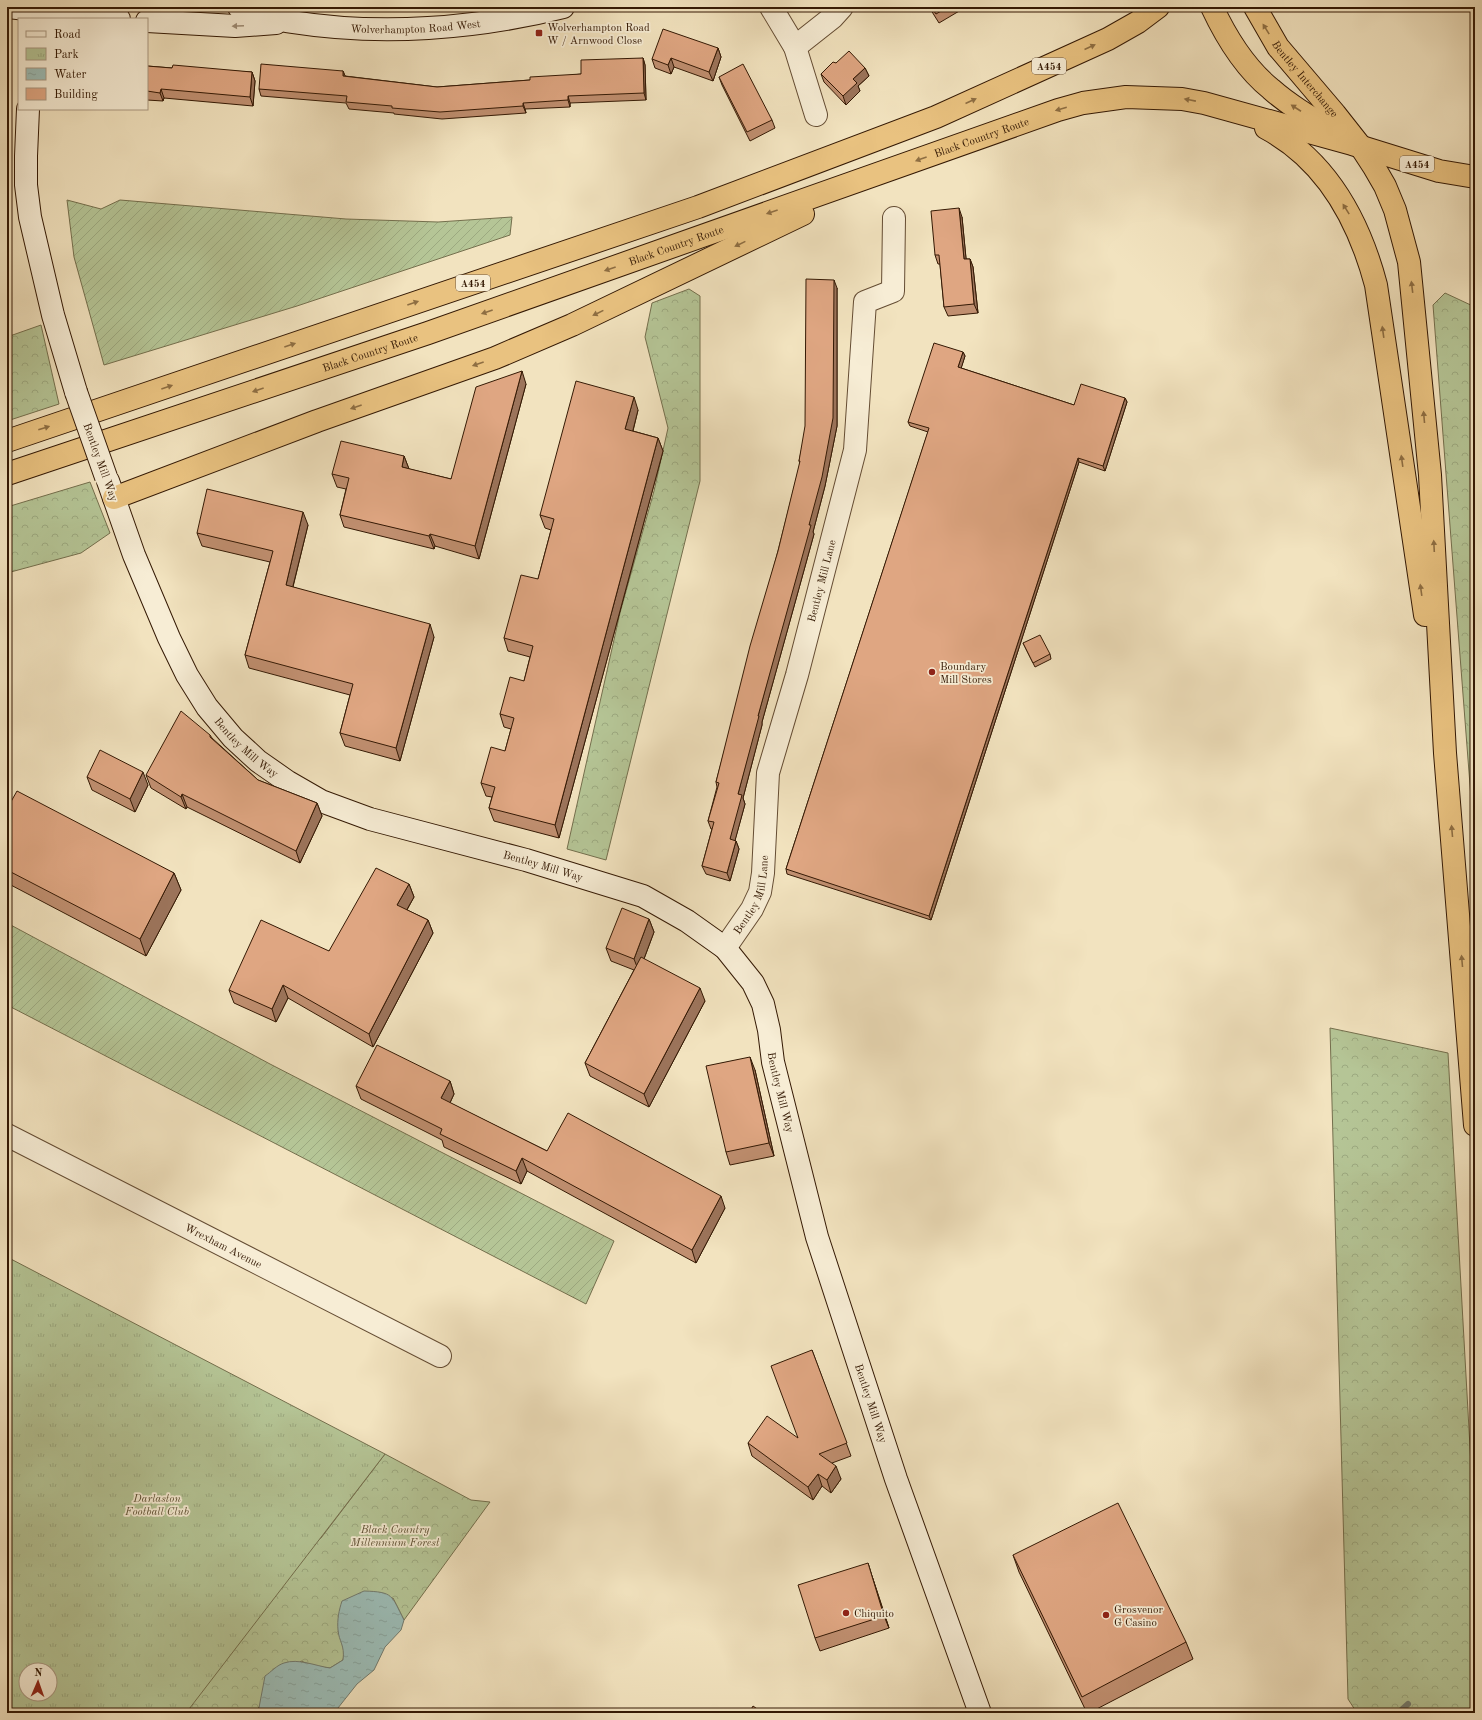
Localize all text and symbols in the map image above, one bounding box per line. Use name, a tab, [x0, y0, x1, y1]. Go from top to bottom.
legend	[18, 18, 148, 110]
street label: Wolverhampton Road West	[350, 19, 481, 36]
one-way arrow	[232, 22, 244, 29]
place label: Wolverhampton Road W / Arnwood Close	[547, 23, 650, 47]
one-way arrow	[1263, 23, 1270, 35]
marker: Wolverhampton Road W / Arnwood Close	[534, 28, 544, 38]
text: Road	[54, 29, 81, 41]
street label: Bentley Interchange	[1269, 40, 1339, 120]
one-way arrow	[1084, 44, 1096, 50]
text: Park	[54, 49, 79, 61]
road number: A454	[1032, 58, 1066, 74]
text: Water	[54, 69, 87, 81]
text: Building	[54, 89, 98, 101]
one-way arrow	[966, 97, 978, 103]
one-way arrow	[1184, 97, 1196, 103]
one-way arrow	[1290, 104, 1302, 111]
one-way arrow	[1055, 106, 1067, 112]
street label: Black Country Route	[933, 117, 1031, 160]
one-way arrow	[915, 156, 927, 162]
road number: A454	[1400, 156, 1434, 172]
one-way arrow	[1342, 204, 1350, 214]
one-way arrow	[766, 209, 778, 215]
street label: Black Country Route	[628, 225, 725, 268]
one-way arrow	[734, 241, 746, 247]
one-way arrow	[604, 266, 616, 272]
road number: A454	[456, 275, 490, 291]
one-way arrow	[1409, 281, 1415, 293]
one-way arrow	[408, 300, 420, 306]
one-way arrow	[481, 310, 493, 316]
one-way arrow	[592, 310, 604, 316]
one-way arrow	[1380, 326, 1386, 339]
street label: Black Country Route	[322, 333, 420, 375]
one-way arrow	[285, 342, 297, 348]
one-way arrow	[472, 361, 484, 367]
one-way arrow	[162, 384, 174, 390]
one-way arrow	[252, 388, 264, 394]
one-way arrow	[349, 404, 361, 410]
one-way arrow	[1421, 410, 1428, 423]
street label: Bentley Mill Way	[80, 422, 119, 503]
one-way arrow	[38, 425, 50, 431]
one-way arrow	[1399, 455, 1405, 467]
street label: Bentley Mill Lane	[807, 539, 839, 624]
one-way arrow	[1430, 540, 1437, 552]
one-way arrow	[1418, 584, 1424, 596]
place label: Boundary Mill Stores	[940, 662, 992, 686]
marker: Boundary Mill Stores	[927, 667, 937, 677]
street label: Bentley Mill Way	[211, 716, 280, 780]
one-way arrow	[1448, 825, 1455, 837]
street label: Bentley Mill Way	[502, 850, 584, 884]
street label: Bentley Mill Lane	[732, 855, 771, 937]
one-way arrow	[1458, 955, 1465, 967]
street label: Bentley Mill Way	[765, 1052, 795, 1134]
street label: Wrexham Avenue	[182, 1223, 263, 1271]
street label: Bentley Mill Way	[852, 1363, 888, 1445]
park label: Darlaston Football Club	[124, 1494, 189, 1518]
park label: Black Country Millennium Forest	[350, 1525, 440, 1549]
place label: Grosvenor G Casino	[1114, 1605, 1163, 1629]
marker: Chiquito	[841, 1608, 851, 1618]
place label: Chiquito	[854, 1609, 894, 1620]
marker: Grosvenor G Casino	[1101, 1610, 1111, 1620]
north arrow	[18, 1662, 58, 1702]
text: N	[34, 1668, 43, 1679]

